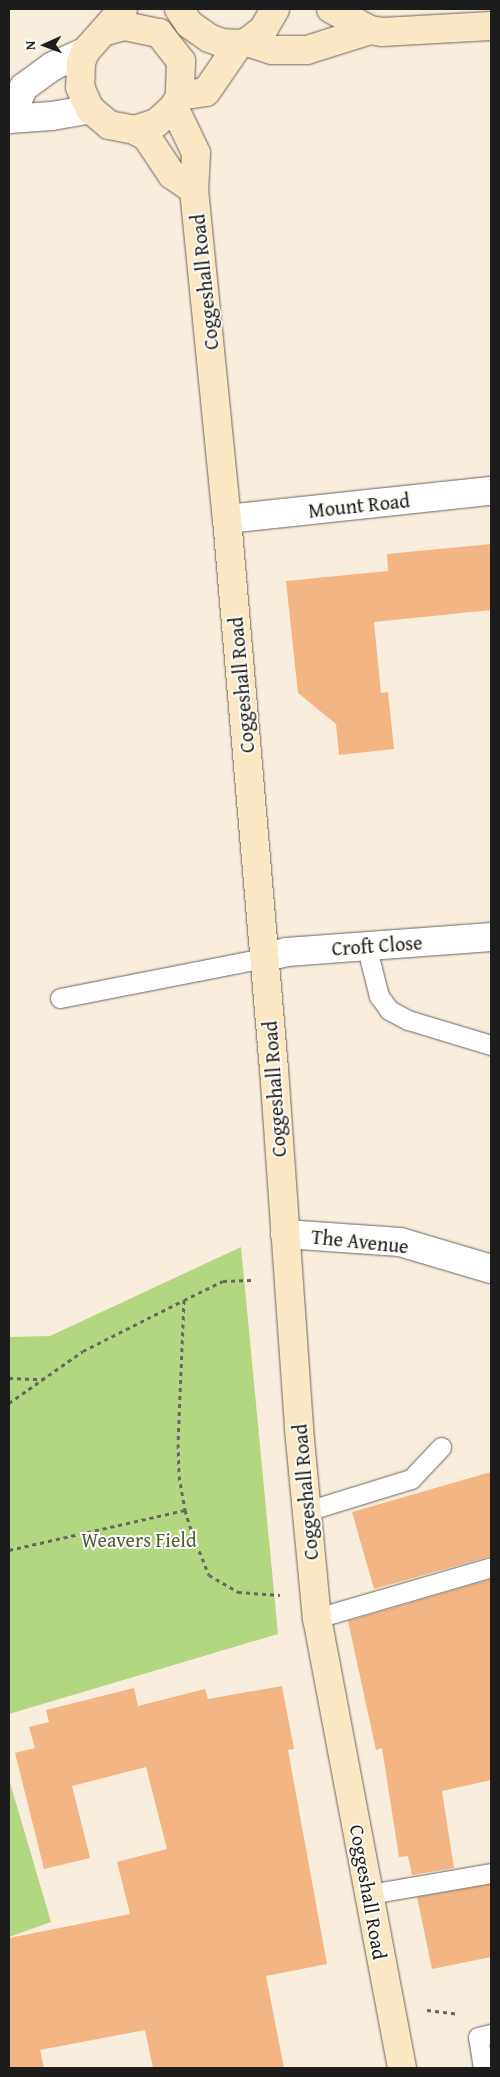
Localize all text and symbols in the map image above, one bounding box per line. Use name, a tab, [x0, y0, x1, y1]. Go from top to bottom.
north arrow	[20, 20, 70, 70]
text: N	[20, 41, 40, 51]
street label: Coggeshall Road	[185, 213, 223, 351]
street label: Mount Road	[307, 488, 411, 522]
street label: Coggeshall Road	[223, 616, 259, 754]
street label: Croft Close	[331, 930, 423, 960]
street label: Coggeshall Road	[257, 1020, 291, 1158]
street label: The Avenue	[310, 1224, 410, 1258]
street label: Coggeshall Road	[287, 1423, 323, 1561]
park label: Weavers Field	[81, 1527, 197, 1551]
street label: Coggeshall Road	[345, 1823, 393, 1961]

